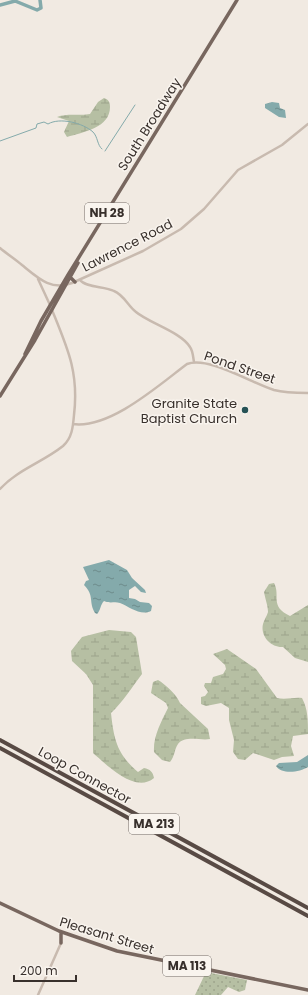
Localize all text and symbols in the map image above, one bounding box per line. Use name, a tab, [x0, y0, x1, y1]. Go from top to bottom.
street label: South Broadway	[113, 74, 186, 174]
road number: NH 28	[85, 203, 129, 223]
street label: Lawrence Road	[79, 214, 176, 276]
street label: Pond Street	[202, 346, 278, 389]
place label: Granite State Baptist Church	[141, 394, 237, 428]
marker: Granite State Baptist Church	[240, 405, 250, 415]
street label: Loop Connector	[35, 742, 135, 809]
road number: MA 213	[129, 814, 179, 834]
street label: Pleasant Street	[57, 912, 157, 959]
road number: MA 113	[163, 956, 211, 976]
scale bar	[14, 957, 76, 983]
text: 200 m	[20, 962, 58, 979]

